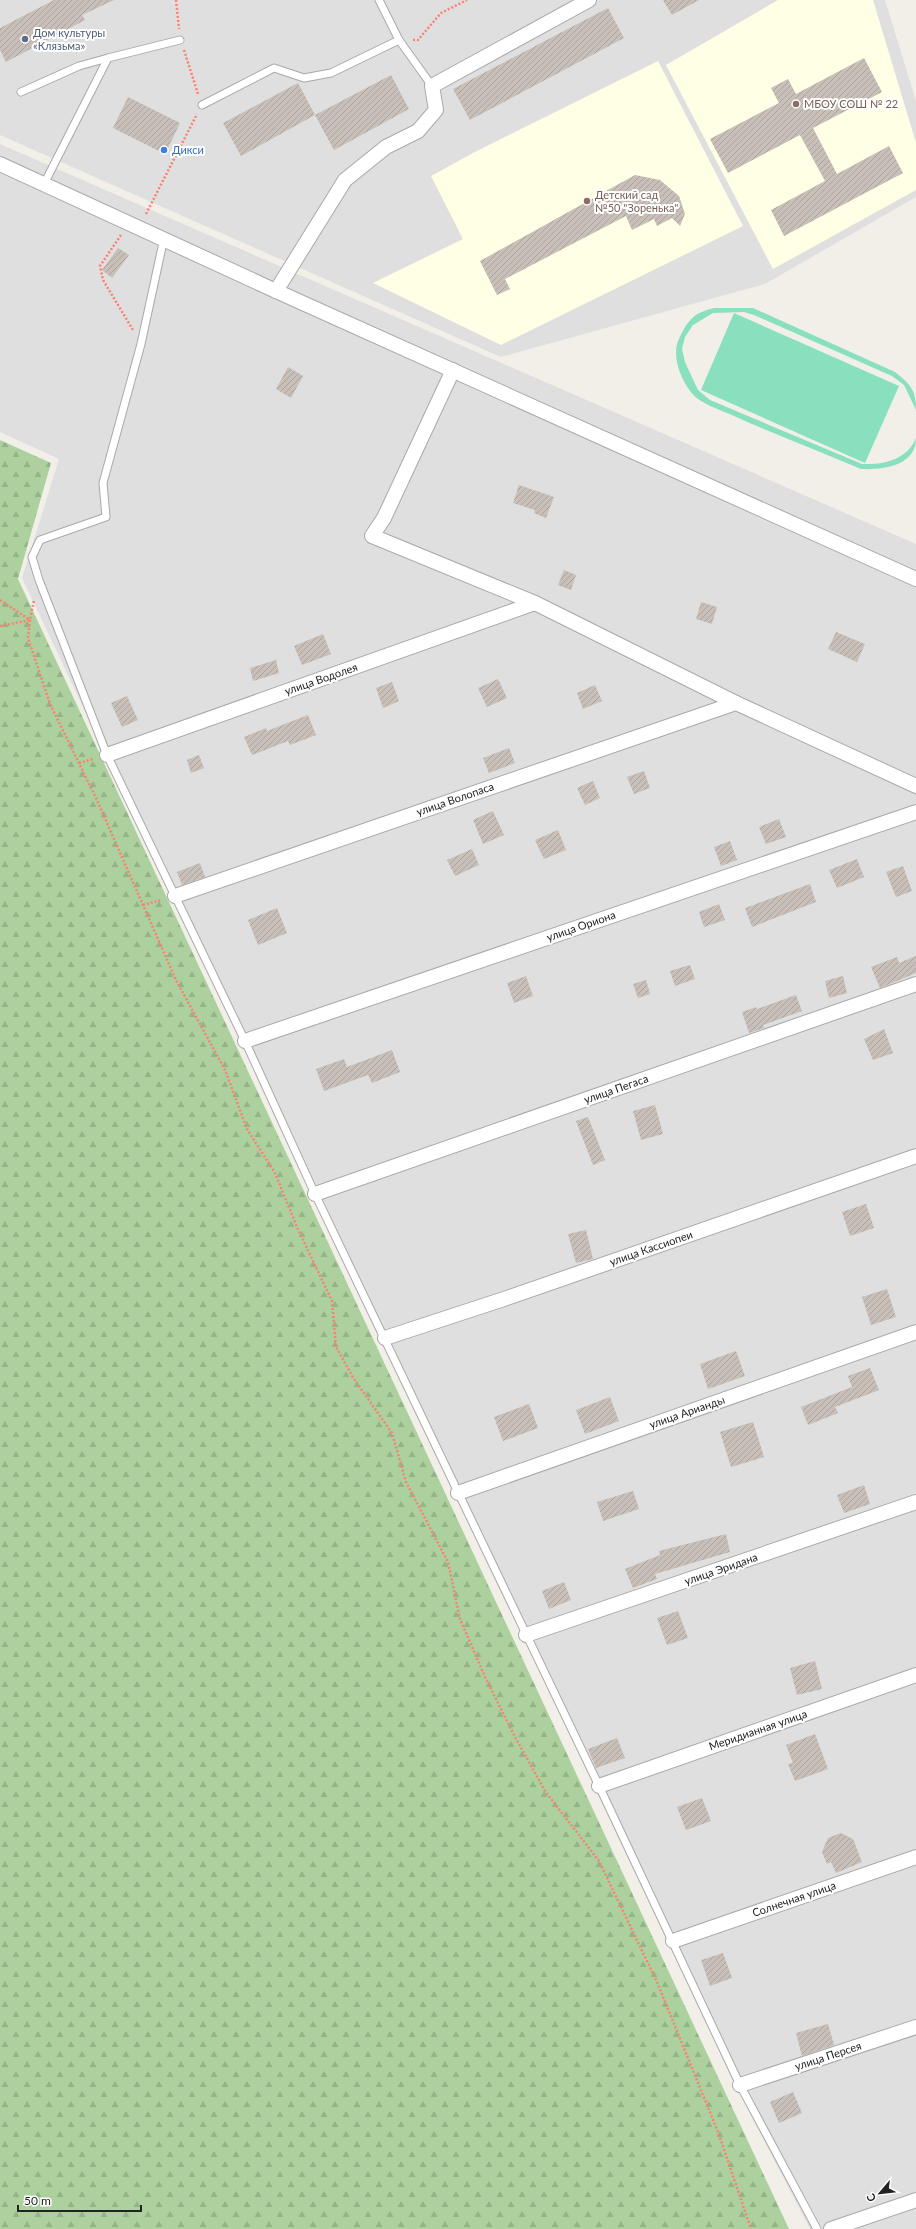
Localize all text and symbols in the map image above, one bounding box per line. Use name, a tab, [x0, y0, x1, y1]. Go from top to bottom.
place label: Дом культуры «Клязьма»	[33, 26, 105, 52]
marker: Дом культуры «Клязьма»	[20, 34, 30, 44]
place label: МБОУ СОШ № 22	[804, 97, 898, 110]
marker: МБОУ СОШ № 22	[791, 99, 801, 109]
place label: Дикси	[172, 143, 204, 156]
marker: Дикси	[159, 145, 169, 155]
place label: Детский сад №50 "Зоренька"	[595, 188, 678, 214]
marker: Детский сад №50 "Зоренька"	[582, 196, 592, 206]
street label: улица Водолея	[283, 660, 359, 697]
street label: улица Волопаса	[414, 779, 495, 818]
street label: улица Ориона	[545, 908, 617, 943]
street label: улица Пегаса	[582, 1071, 650, 1106]
street label: улица Кассиопеи	[608, 1227, 694, 1268]
street label: улица Арианды	[647, 1392, 726, 1431]
street label: улица Эридана	[683, 1550, 759, 1587]
street label: Меридианная улица	[707, 1707, 809, 1752]
street label: Солнечная улица	[750, 1878, 837, 1919]
street label: улица Персея	[793, 2039, 863, 2072]
north arrow	[860, 2173, 900, 2213]
scale bar	[18, 2187, 141, 2213]
text: С	[863, 2191, 878, 2204]
text: 50 m	[24, 2193, 51, 2208]

